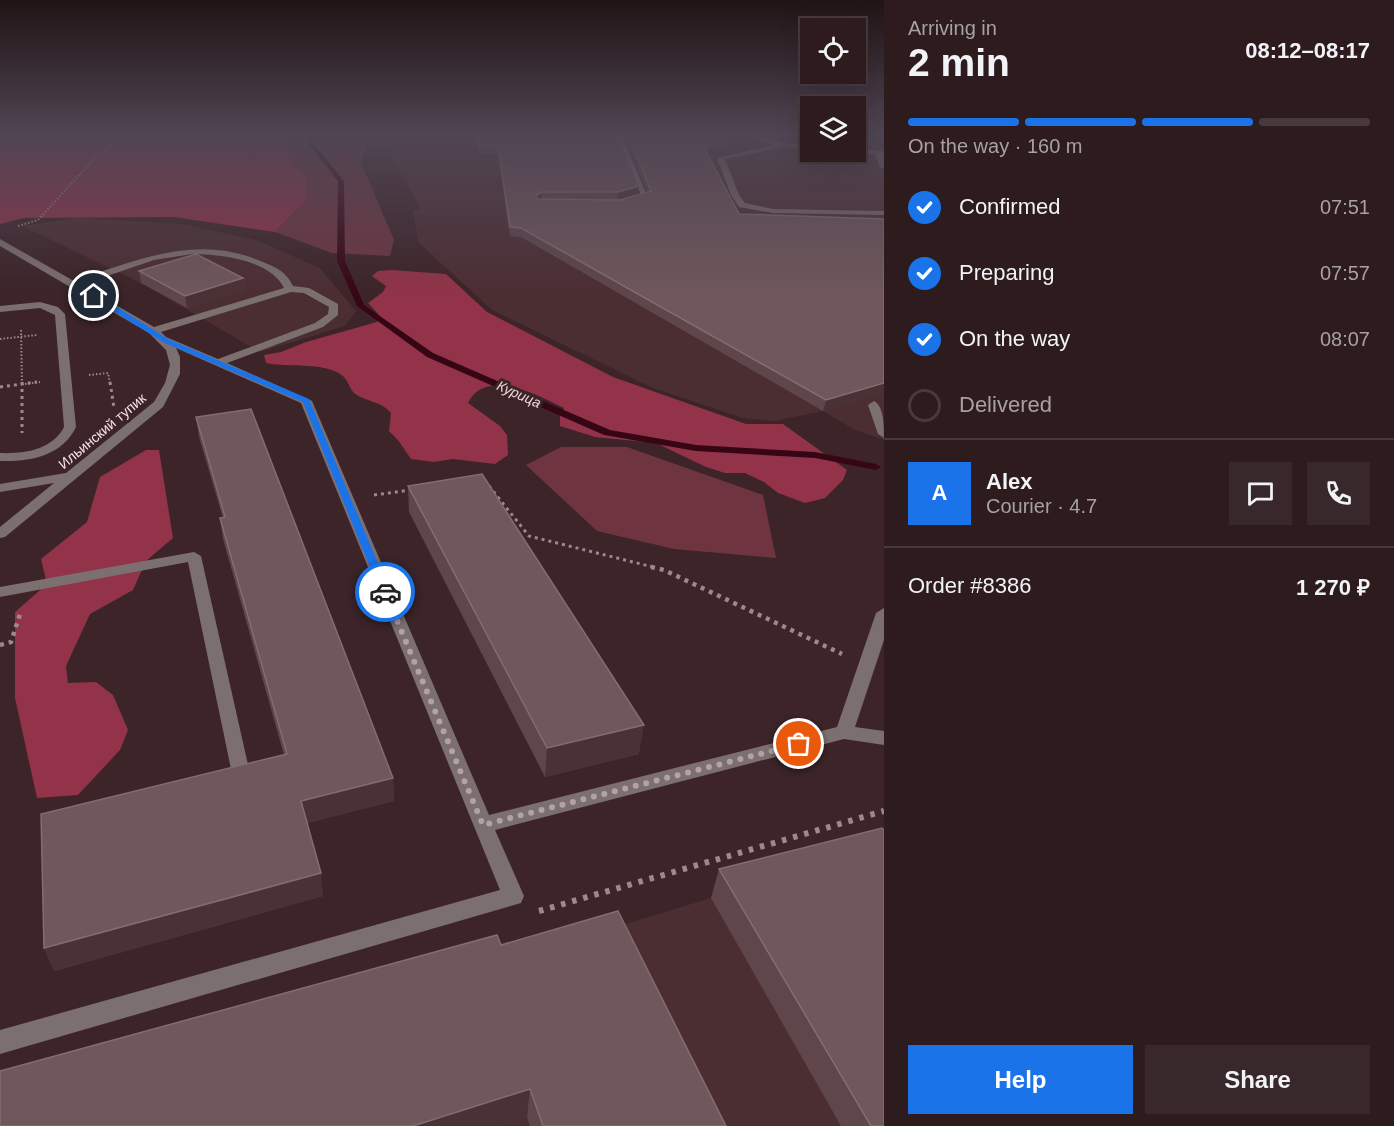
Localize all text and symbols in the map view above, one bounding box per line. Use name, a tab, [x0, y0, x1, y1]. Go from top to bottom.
text: Arriving in	[908, 17, 997, 39]
map controls	[800, 18, 866, 162]
button: locate	[800, 18, 866, 84]
text: 08:12–08:17	[1245, 38, 1370, 63]
text: 2 min	[908, 41, 1010, 84]
button: layers	[800, 96, 866, 162]
text: On the way · 160 m	[908, 135, 1083, 157]
icon: check	[908, 191, 941, 224]
text: Confirmed	[959, 194, 1060, 219]
text: 07:51	[1320, 196, 1370, 218]
icon: check	[908, 257, 941, 290]
text: Preparing	[959, 260, 1054, 285]
text: 07:57	[1320, 262, 1370, 284]
pin	[68, 270, 119, 321]
icon: home	[77, 279, 110, 312]
icon: check	[908, 323, 941, 356]
text: On the way	[959, 326, 1070, 351]
text: 08:07	[1320, 328, 1370, 350]
water label: Курица	[494, 377, 544, 411]
street label: Ильинский тупик	[55, 389, 149, 472]
text: Delivered	[959, 392, 1052, 417]
button: chat	[1229, 462, 1292, 525]
button: phone	[1307, 462, 1370, 525]
text: Alex	[986, 469, 1032, 494]
text: A	[932, 480, 947, 505]
text: Courier · 4.7	[986, 495, 1097, 517]
courier	[355, 562, 415, 622]
text: Order #8386	[908, 573, 1032, 598]
text: 1 270 ₽	[1296, 575, 1370, 600]
icon: car	[369, 576, 402, 609]
pin	[773, 718, 824, 769]
icon: bag	[782, 727, 815, 760]
button: Help	[908, 1045, 1133, 1114]
button: Share	[1145, 1045, 1370, 1114]

